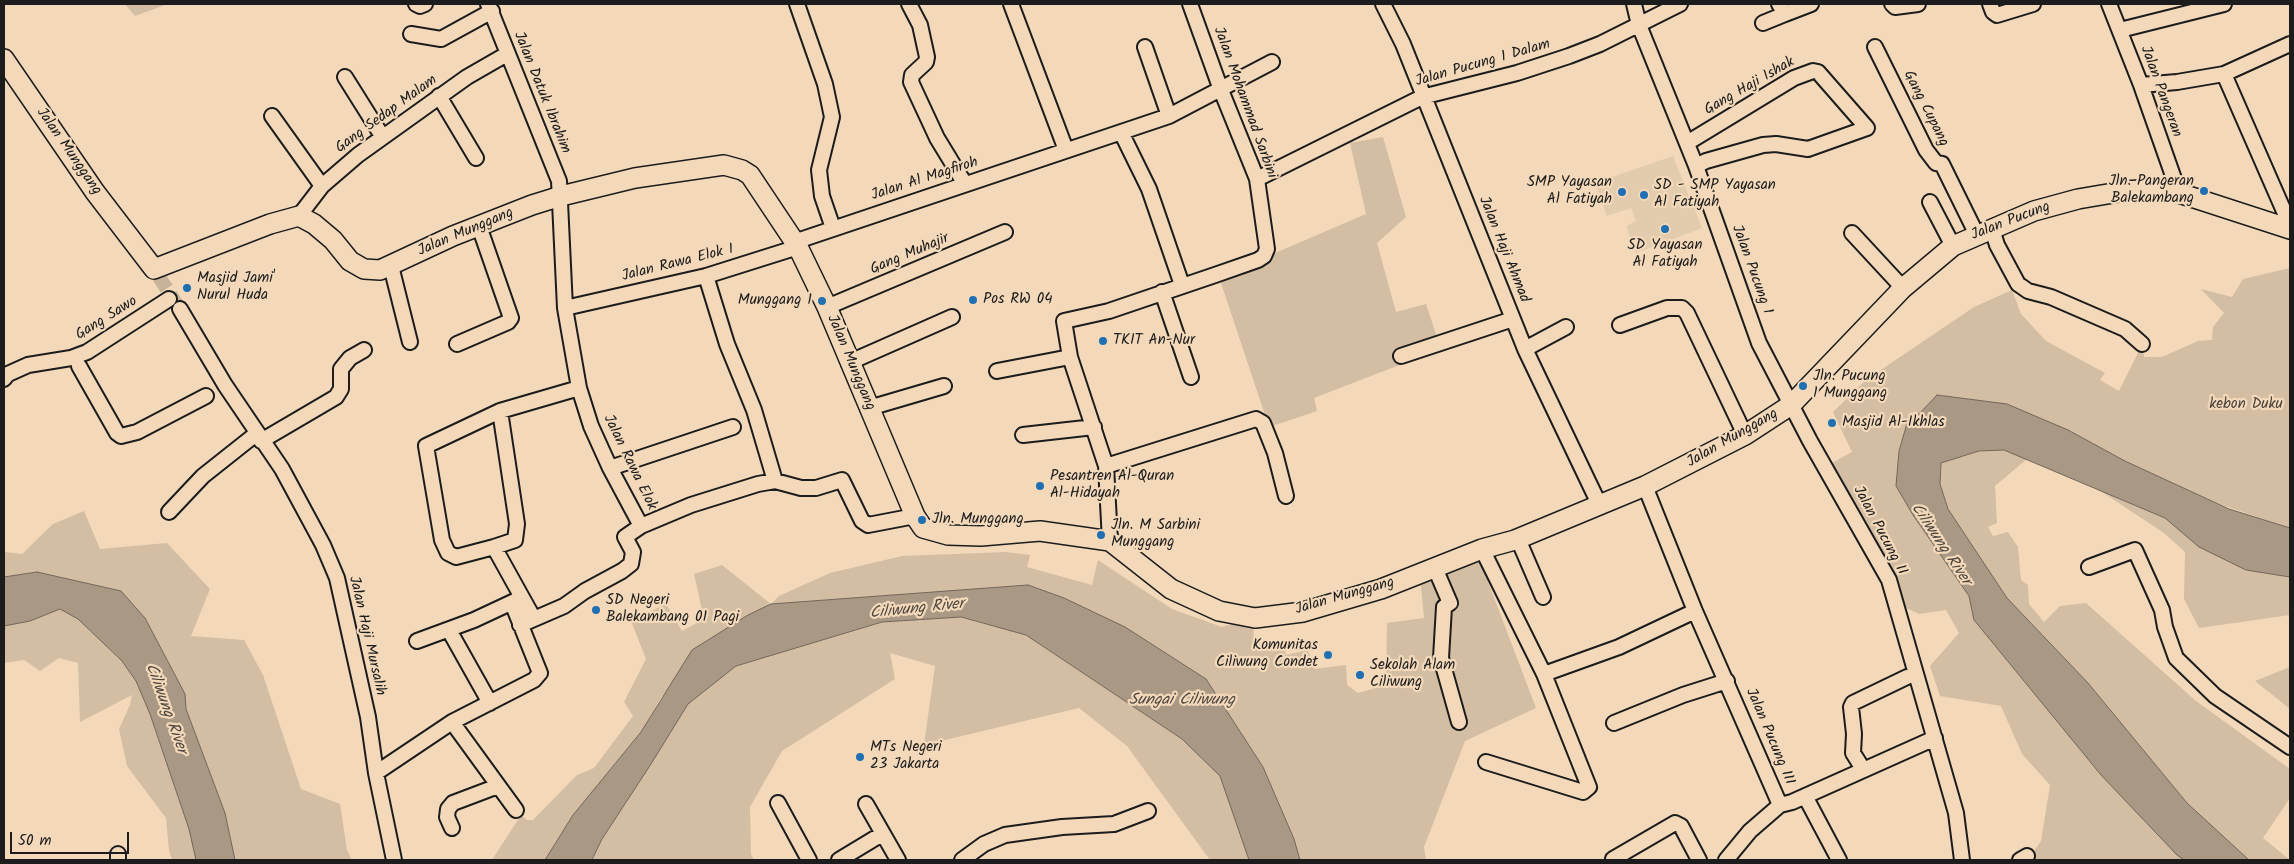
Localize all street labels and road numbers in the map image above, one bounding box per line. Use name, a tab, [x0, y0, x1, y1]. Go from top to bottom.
street label: Jalan Mohammad Sarbini	[1208, 25, 1280, 181]
street label: Jalan Datuk Ibrahim	[508, 30, 574, 156]
street label: Jalan Pucung 1 Dalam	[1414, 36, 1552, 92]
street label: Jalan Pangeran	[2135, 44, 2185, 140]
street label: Gang Haji Ishak	[1702, 54, 1798, 120]
street label: Gang Cupang	[1898, 68, 1952, 150]
street label: Gang Sedap Malam	[333, 72, 441, 158]
street label: Jalan Munggang	[31, 105, 105, 199]
street label: Jalan Al Magfiroh	[869, 154, 981, 206]
street label: Jalan Haji Ahmad	[1474, 194, 1532, 306]
street label: Jalan Pucung	[1969, 199, 2053, 245]
street label: Jalan Munggang	[415, 205, 517, 261]
street label: Jalan Pucung I	[1727, 223, 1775, 317]
street label: Gang Muhajir	[868, 230, 952, 280]
street label: Jalan Rawa Elok I	[620, 241, 736, 287]
street label: Gang Sawo	[73, 293, 141, 345]
street label: Jalan Munggang	[822, 312, 878, 414]
street label: Jalan Munggang	[1684, 406, 1782, 472]
street label: Jalan Rawa Elok	[598, 412, 660, 514]
street label: Jalan Pucung II	[1848, 483, 1910, 579]
street label: Jalan Munggang	[1293, 574, 1397, 620]
street label: Jalan Haji Mursalih	[344, 575, 388, 697]
street label: Jalan Pucung III	[1741, 686, 1797, 788]

